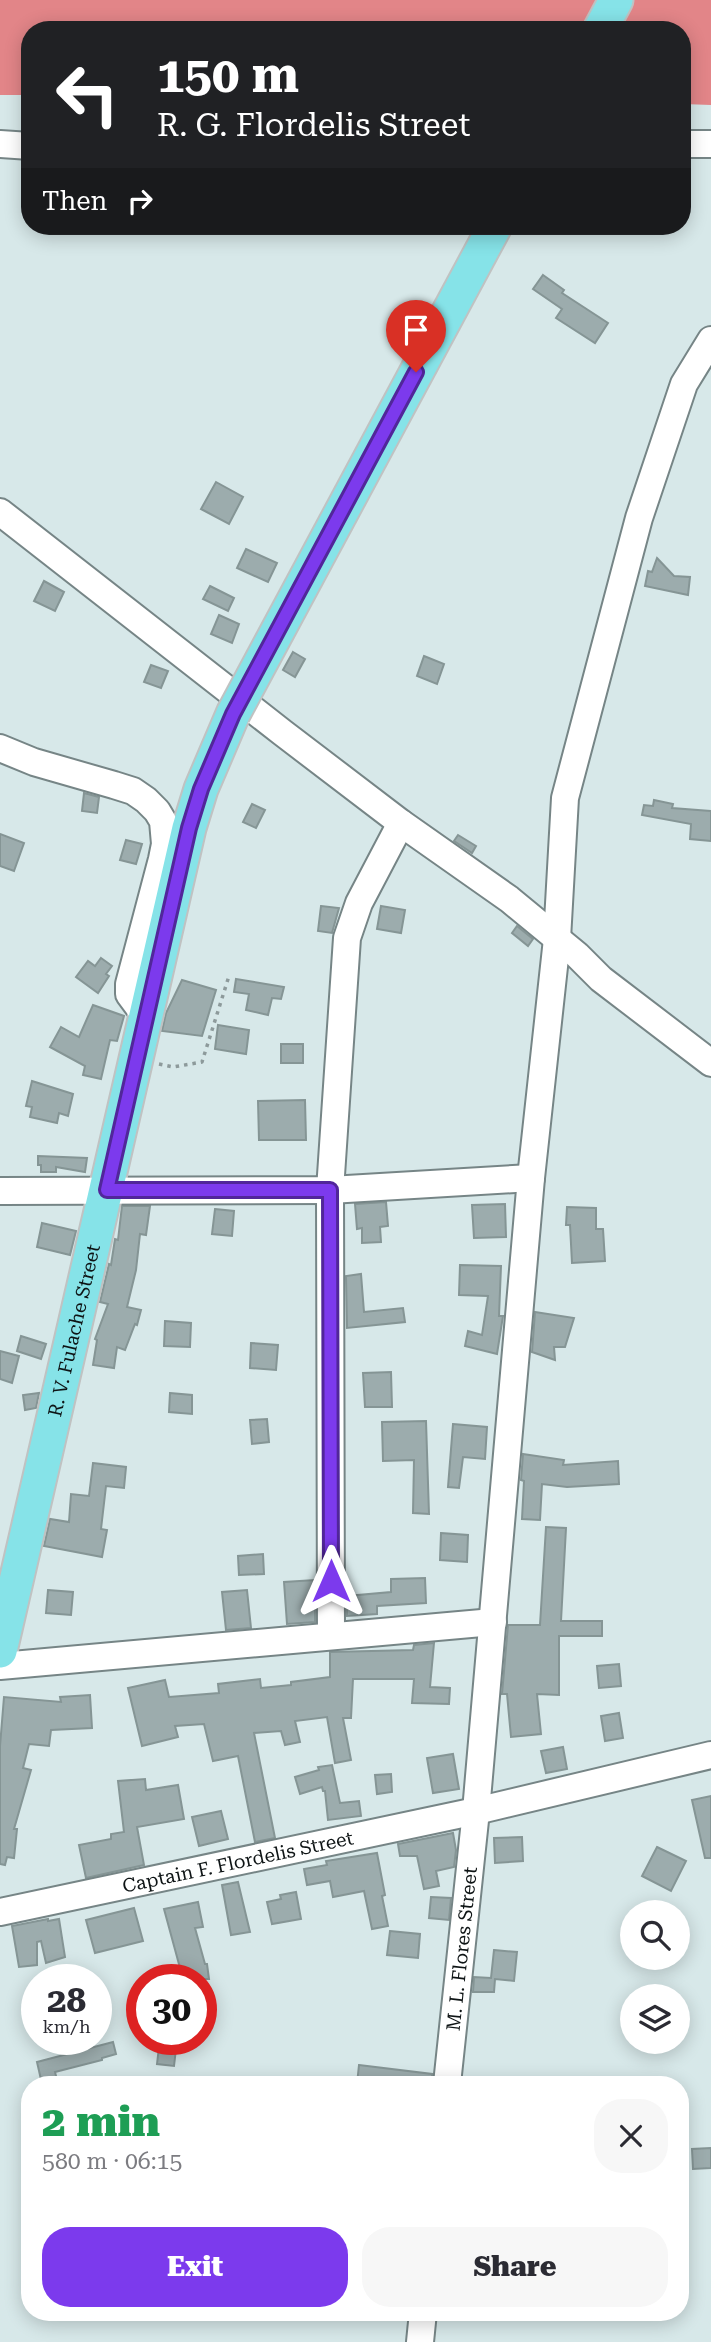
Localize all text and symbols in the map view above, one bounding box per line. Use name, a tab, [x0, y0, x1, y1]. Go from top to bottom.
text: 150 m	[157, 47, 299, 104]
icon: left	[42, 49, 133, 140]
text: R. G. Flordelis Street	[157, 106, 470, 144]
icon: right	[121, 182, 159, 220]
text: Then	[42, 186, 107, 216]
pin	[386, 300, 446, 372]
icon: arrive	[397, 311, 435, 349]
street label: R. V. Fulache Street	[43, 1242, 105, 1419]
position arrow	[294, 1544, 368, 1618]
street label: Captain F. Flordelis Street	[120, 1826, 355, 1898]
street label: M. L. Flores Street	[442, 1866, 482, 2032]
map controls	[620, 1900, 690, 2054]
button: search	[620, 1900, 690, 1970]
speed limit sign: 30	[126, 1964, 217, 2055]
text: 28	[47, 1980, 86, 2021]
button: layers	[620, 1984, 690, 2054]
text: km/h	[42, 2016, 91, 2037]
text: 2 min	[42, 2097, 160, 2146]
button: close	[594, 2099, 668, 2173]
text: 580 m · 06:15	[42, 2148, 182, 2175]
button: Exit	[42, 2227, 348, 2307]
button: Share	[362, 2227, 668, 2307]

